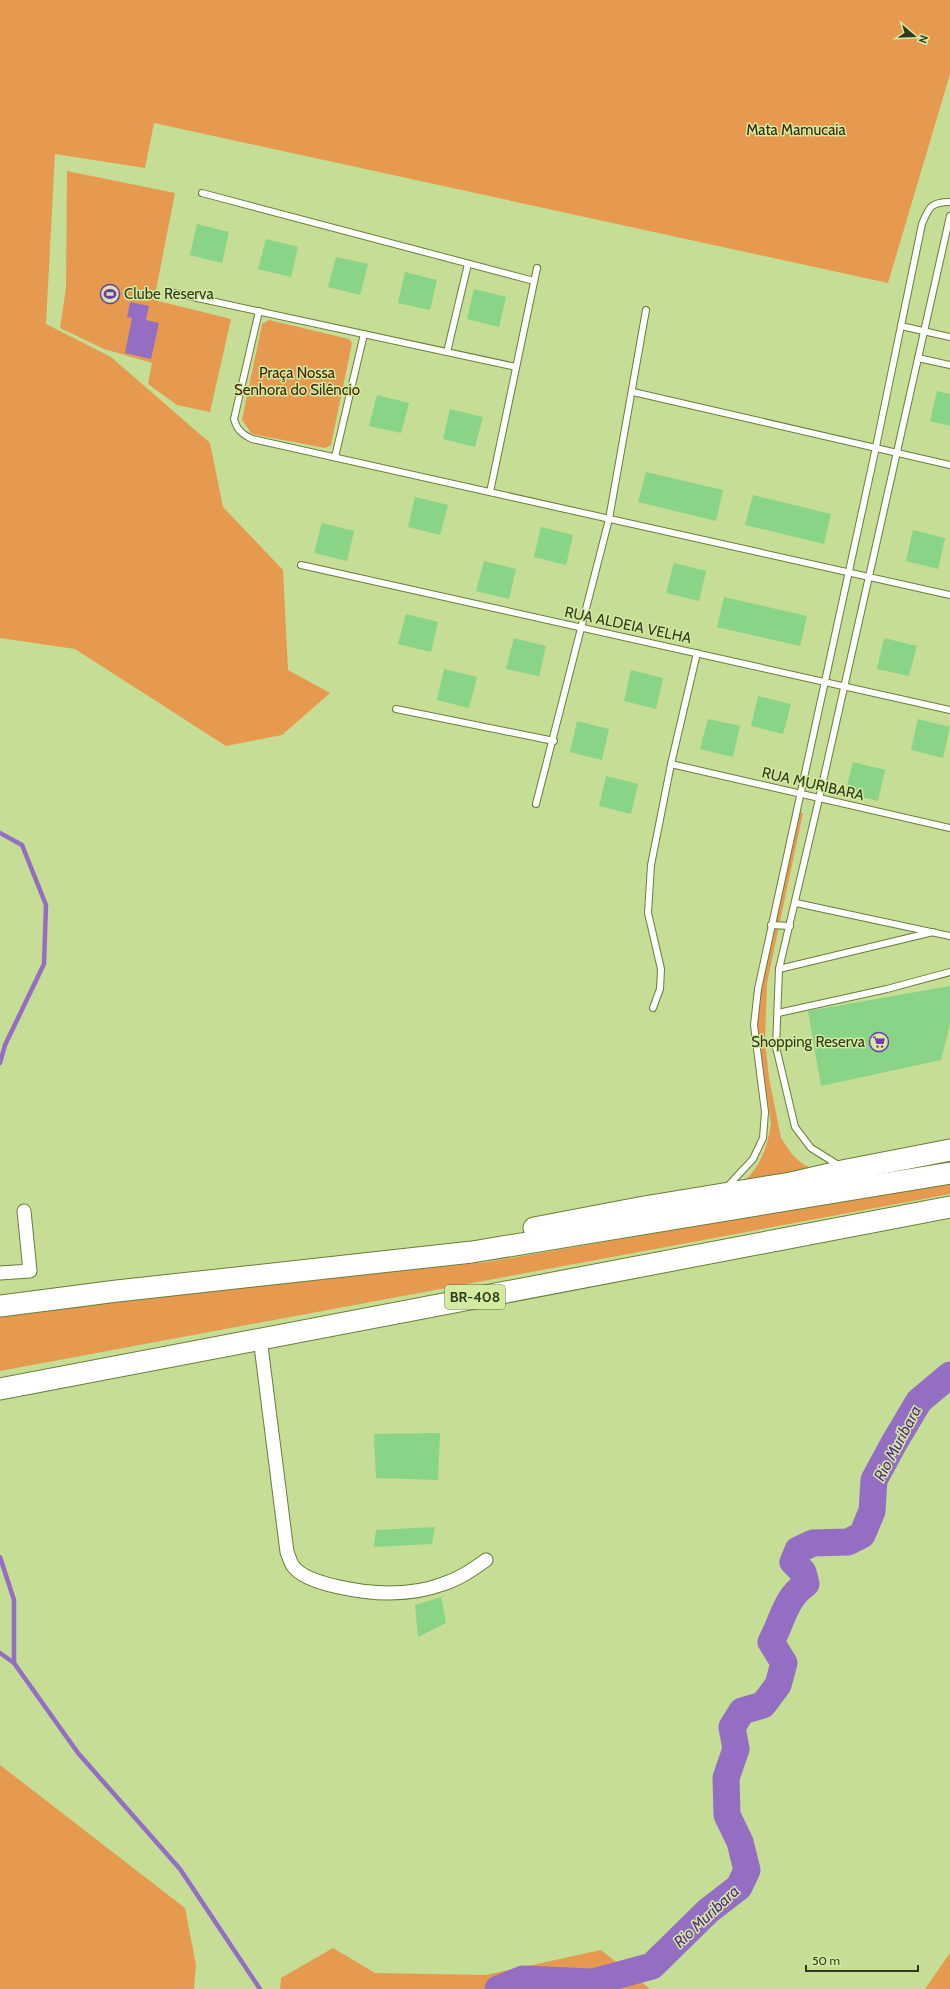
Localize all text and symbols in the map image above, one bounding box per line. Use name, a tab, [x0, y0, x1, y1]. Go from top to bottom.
north arrow	[894, 16, 934, 56]
text: N	[916, 33, 931, 45]
park label: Mata Mamucaia	[746, 121, 847, 139]
sports icon: Clube Reserva	[99, 283, 121, 305]
place label: Clube Reserva	[124, 285, 214, 303]
park label: Praça Nossa Senhora do Silêncio	[234, 364, 360, 399]
street label: RUA ALDEIA VELHA	[563, 603, 694, 647]
street label: RUA MURIBARA	[760, 763, 867, 805]
supermarket icon: Shopping Reserva	[868, 1031, 890, 1053]
place label: Shopping Reserva	[751, 1033, 866, 1051]
road number: BR-408	[445, 1285, 505, 1309]
water label: Rio Muribara	[870, 1402, 925, 1484]
water label: Rio Muribara	[670, 1881, 743, 1951]
scale bar	[806, 1947, 918, 1973]
text: 50 m	[812, 1953, 840, 1968]

